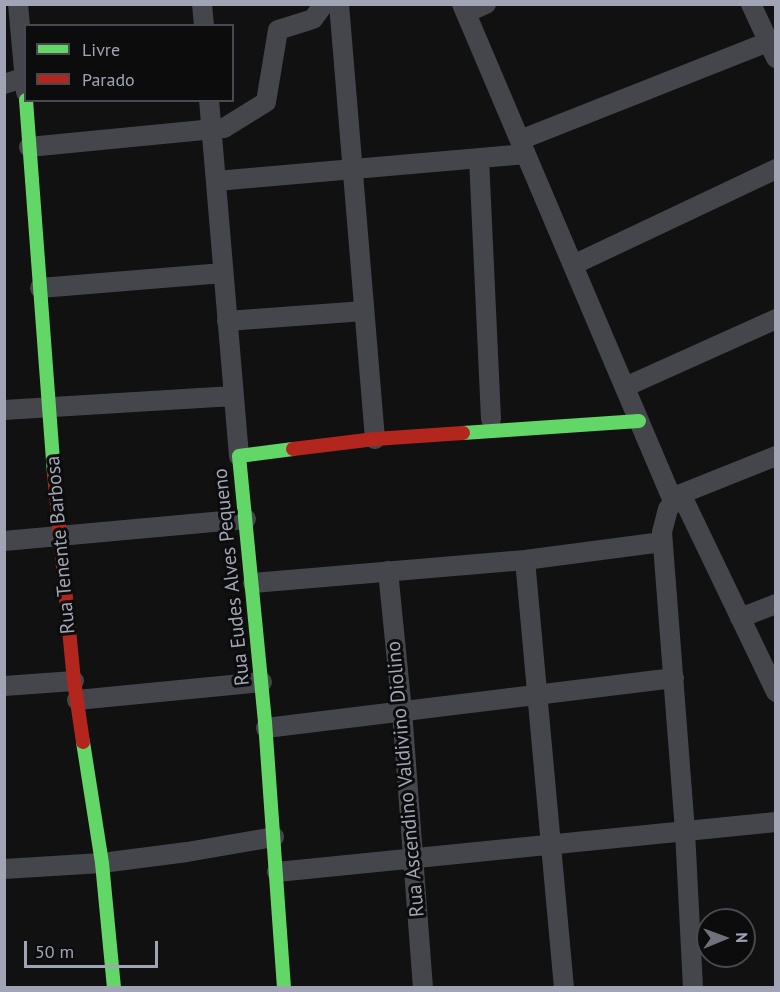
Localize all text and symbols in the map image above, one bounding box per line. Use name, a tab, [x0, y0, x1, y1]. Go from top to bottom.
legend	[24, 24, 234, 102]
text: Livre	[82, 38, 120, 61]
text: Parado	[82, 68, 135, 91]
street label: Rua Tenente Barbosa	[41, 455, 81, 635]
street label: Rua Eudes Alves Pequeno	[209, 467, 255, 687]
street label: Rua Ascendino Valdivino Diolino	[382, 640, 430, 918]
north arrow	[696, 908, 756, 968]
scale bar	[27, 929, 160, 967]
text: N	[732, 932, 752, 943]
text: 50 m	[35, 940, 74, 963]

